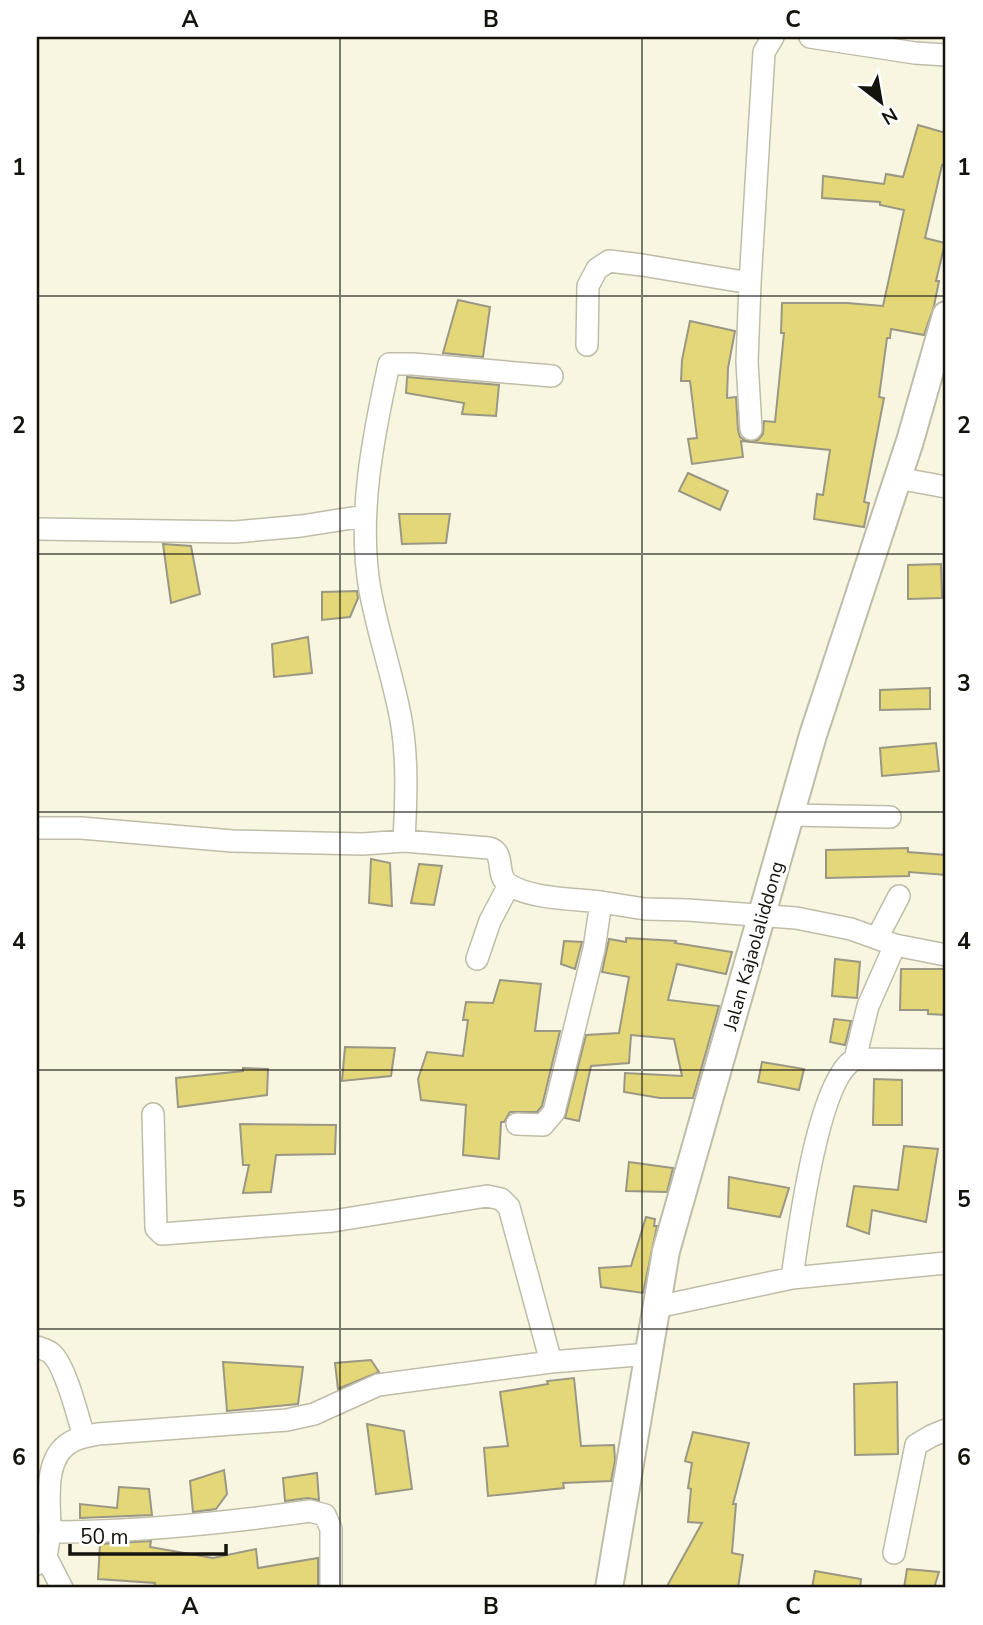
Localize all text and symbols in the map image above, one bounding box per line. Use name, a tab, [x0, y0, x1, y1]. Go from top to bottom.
text: A	[181, 4, 199, 35]
text: B	[483, 4, 499, 35]
text: C	[785, 4, 801, 35]
north arrow	[846, 66, 916, 136]
text: N	[876, 101, 902, 131]
text: 1	[12, 152, 26, 183]
text: 1	[957, 152, 971, 183]
text: 2	[12, 410, 26, 441]
text: 2	[957, 410, 971, 441]
text: 3	[12, 668, 26, 699]
text: 3	[957, 668, 971, 699]
street label: Jalan Kajaolaliddong	[717, 858, 791, 1035]
text: 4	[12, 926, 26, 957]
text: 4	[957, 926, 971, 957]
text: 5	[12, 1184, 26, 1215]
text: 5	[957, 1184, 971, 1215]
text: 6	[12, 1442, 26, 1473]
text: 6	[957, 1442, 971, 1473]
scale bar	[70, 1513, 226, 1557]
text: 50 m	[80, 1523, 129, 1551]
text: A	[181, 1591, 199, 1622]
text: B	[483, 1591, 499, 1622]
text: C	[785, 1591, 801, 1622]

